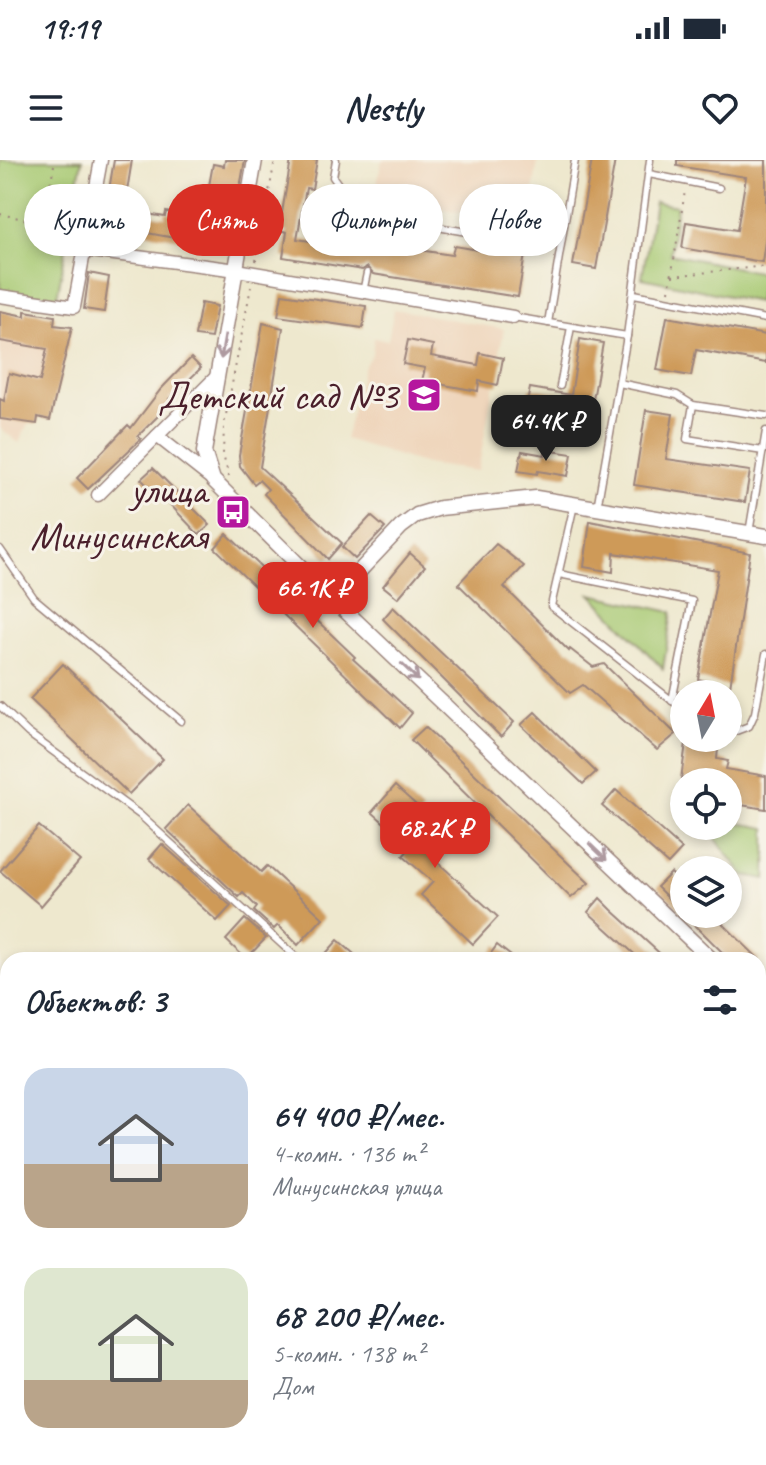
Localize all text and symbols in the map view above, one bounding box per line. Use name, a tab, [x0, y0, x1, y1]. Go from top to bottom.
text: 19:19	[40, 9, 99, 47]
text: Nestly	[344, 85, 422, 131]
icon: menu	[24, 86, 68, 130]
icon: heart	[698, 86, 742, 130]
chip: Купить	[24, 184, 151, 256]
chip: Снять	[167, 184, 284, 256]
chip: Фильтры	[300, 184, 443, 256]
chip: Новое	[459, 184, 568, 256]
one-way arrow	[214, 334, 229, 359]
place label: Детский сад №3	[158, 371, 401, 421]
school or university icon: Детский сад №3	[405, 376, 443, 414]
pin: 64.4K ₽	[472, 395, 620, 463]
text: 64.4K ₽	[509, 404, 583, 437]
place label: улица Минусинская	[30, 465, 211, 561]
bus stop icon: улица Минусинская	[214, 493, 252, 531]
pin: 66.1K ₽	[239, 562, 387, 630]
text: 66.1K ₽	[276, 571, 350, 604]
one-way arrow	[400, 663, 420, 682]
north arrow	[670, 680, 742, 752]
map controls	[670, 680, 742, 928]
button: locate	[670, 768, 742, 840]
pin: 68.2K ₽	[361, 802, 509, 870]
text: 68.2K ₽	[398, 811, 472, 844]
one-way arrow	[588, 842, 607, 861]
button: layers	[670, 856, 742, 928]
icon: filters	[698, 978, 742, 1022]
text: Объектов: 3	[24, 979, 166, 1022]
text: 64 400 ₽/мес.	[272, 1094, 444, 1137]
icon: home	[88, 1100, 184, 1196]
text: 4-комн. · 136 m²	[272, 1137, 424, 1170]
text: Минусинская улица	[272, 1170, 441, 1203]
text: 68 200 ₽/мес.	[272, 1294, 444, 1337]
icon: home	[88, 1300, 184, 1396]
text: 5-комн. · 138 m²	[272, 1337, 424, 1370]
text: Дом	[272, 1370, 314, 1403]

